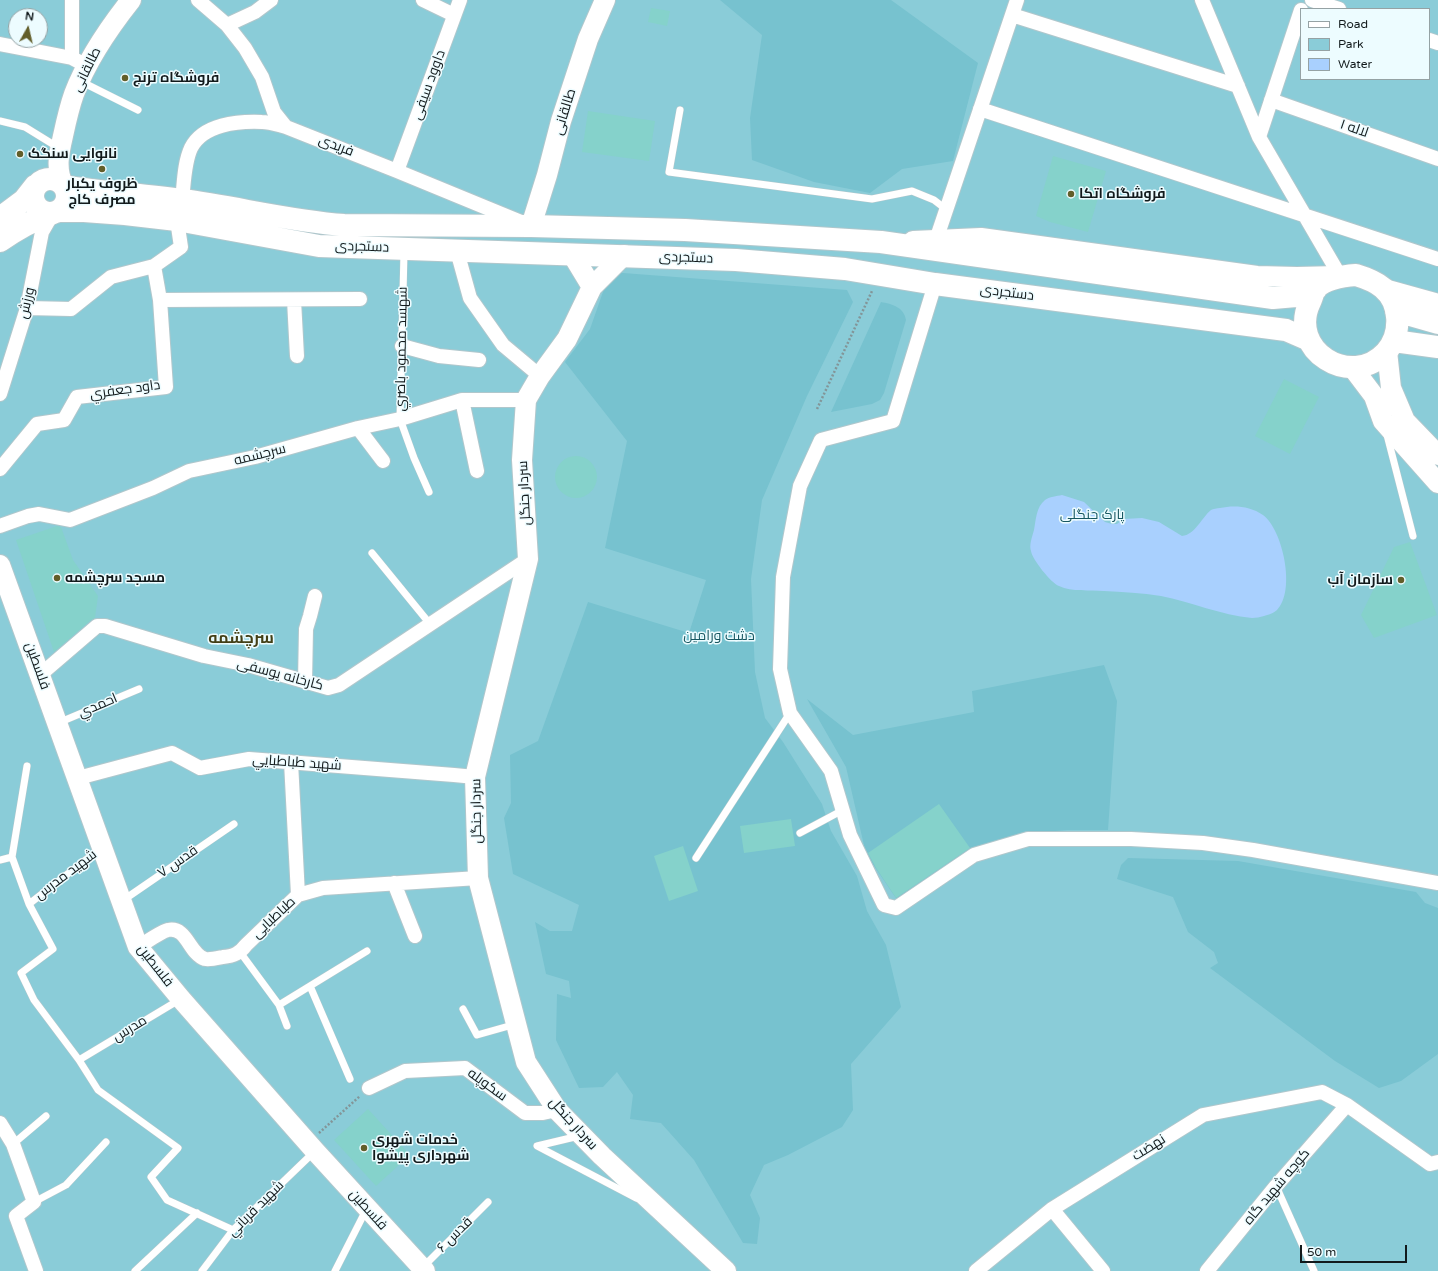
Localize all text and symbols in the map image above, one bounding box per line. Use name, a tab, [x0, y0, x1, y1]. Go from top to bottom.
north arrow	[8, 8, 48, 48]
legend	[1300, 8, 1430, 80]
text: N	[24, 10, 35, 24]
text: Road	[1338, 17, 1368, 31]
text: Park	[1338, 37, 1364, 51]
street label: طالقانی	[69, 45, 105, 95]
street label: داوود سیفی	[409, 48, 449, 122]
text: Water	[1338, 57, 1372, 71]
place label: فروشگاه ترنج	[133, 70, 219, 86]
marker: فروشگاه ترنج	[120, 73, 130, 83]
street label: طالقانی	[550, 87, 580, 137]
street label: لاله ۱	[1338, 116, 1370, 142]
street label: فریدی	[316, 132, 356, 160]
place label: نانوایی سنگک	[28, 146, 117, 162]
marker: نانوایی سنگک	[15, 149, 25, 159]
marker: ظروف یکبار مصرف کاج	[97, 164, 107, 174]
place label: ظروف یکبار مصرف کاج	[66, 176, 138, 208]
place label: فروشگاه اتکا	[1079, 186, 1166, 202]
marker: فروشگاه اتکا	[1066, 189, 1076, 199]
street label: دستجردی	[335, 238, 389, 256]
street label: دستجردی	[659, 249, 713, 267]
street label: دستجردی	[979, 281, 1035, 305]
street label: ورزش	[15, 285, 39, 321]
street label: شهسد محمود باصري	[393, 286, 411, 412]
street label: داود جعفري	[89, 377, 161, 403]
street label: سرچشمه	[232, 440, 288, 470]
street label: سردار جنگل	[515, 460, 535, 526]
park label: پارک جنگلی	[1060, 507, 1124, 523]
place label: مسجد سرچشمه	[65, 570, 165, 586]
place label: سازمان آب	[1328, 572, 1393, 588]
marker: مسجد سرچشمه	[52, 573, 62, 583]
marker: سازمان آب	[1396, 575, 1406, 585]
park label: دشت ورامین	[683, 628, 755, 644]
district label: سرچشمه	[208, 629, 274, 649]
street label: فلسطین	[21, 640, 53, 692]
street label: کارخانه یوسفی	[235, 655, 325, 695]
street label: احمدي	[76, 690, 120, 722]
street label: شهيد طباطبايي	[252, 751, 342, 775]
street label: سردار جنگل	[468, 778, 486, 844]
street label: قدس ۷	[155, 842, 201, 882]
street label: شهيد مدرس	[32, 846, 100, 904]
street label: طباطبایی	[249, 894, 299, 942]
street label: فلسطین	[133, 941, 177, 991]
street label: مدرس	[110, 1012, 150, 1046]
street label: سکوپله	[464, 1065, 510, 1105]
street label: سردار جنگل	[545, 1094, 601, 1154]
street label: نهضت	[1129, 1131, 1169, 1165]
place label: خدمات شهری شهرداری پیشوا	[372, 1132, 469, 1164]
marker: خدمات شهری شهرداری پیشوا	[359, 1143, 369, 1153]
street label: کوچه شهید گاه	[1240, 1146, 1314, 1228]
street label: شهيد قرباني	[224, 1177, 288, 1241]
street label: فلسطین	[345, 1186, 391, 1234]
street label: قدس ۶	[434, 1214, 476, 1256]
scale bar	[1302, 1237, 1409, 1263]
text: 50 m	[1307, 1245, 1336, 1259]

